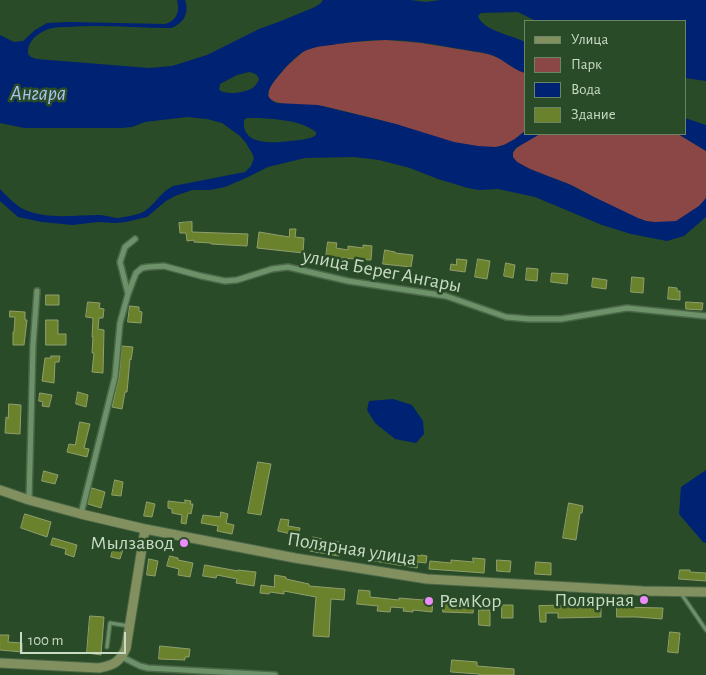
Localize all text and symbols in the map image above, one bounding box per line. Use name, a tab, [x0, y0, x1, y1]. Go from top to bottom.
legend	[524, 20, 686, 135]
text: Улица	[571, 32, 608, 47]
text: Парк	[571, 57, 602, 72]
water label: Ангара	[10, 81, 66, 107]
text: Вода	[571, 82, 601, 97]
text: Здание	[571, 107, 616, 122]
street label: улица Берег Ангары	[300, 244, 464, 298]
street label: Полярная улица	[286, 527, 418, 571]
place label: Мылзавод	[90, 531, 174, 555]
marker: Мылзавод	[178, 537, 190, 549]
place label: Полярная	[554, 588, 634, 612]
place label: РемКор	[439, 589, 501, 613]
marker: Полярная	[638, 594, 650, 606]
marker: РемКор	[423, 595, 435, 607]
scale bar	[22, 622, 129, 654]
text: 100 m	[28, 633, 63, 648]

